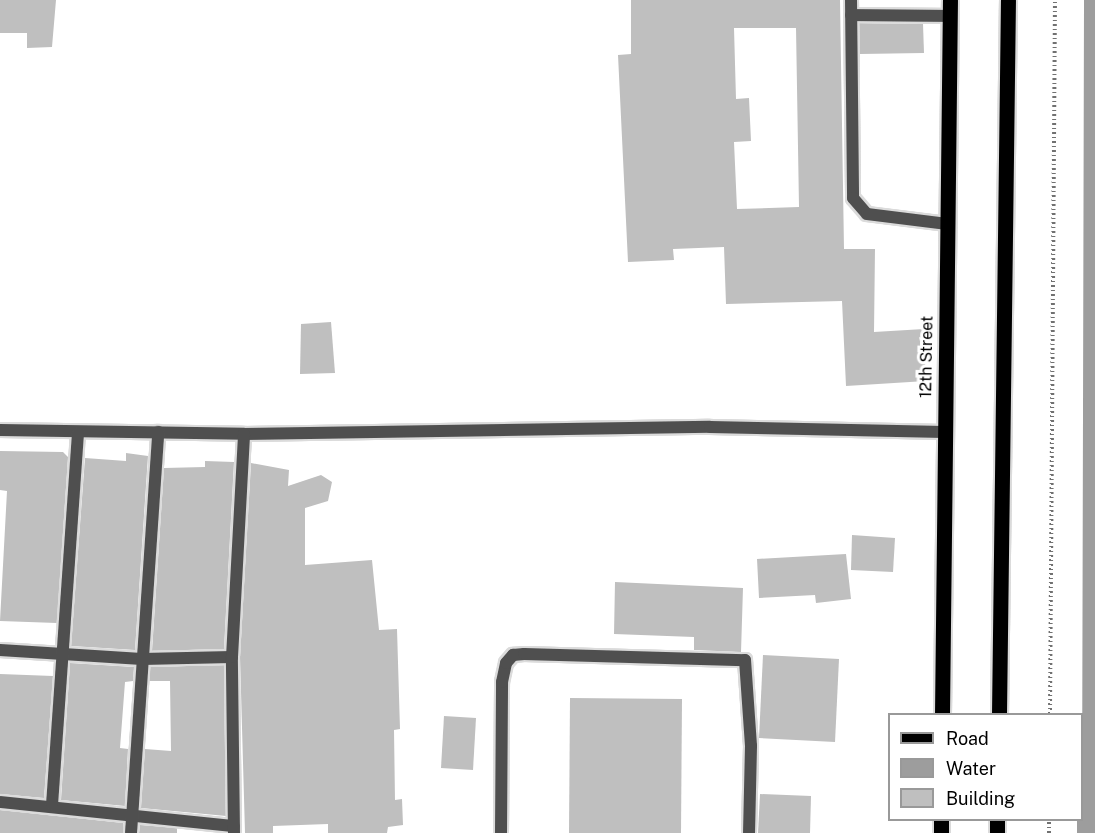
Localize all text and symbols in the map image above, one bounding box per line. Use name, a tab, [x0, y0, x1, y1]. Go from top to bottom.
street label: 12th Street	[917, 316, 937, 398]
legend	[888, 713, 1083, 821]
text: Road	[946, 728, 989, 749]
text: Water	[946, 758, 996, 779]
text: Building	[946, 788, 1015, 809]

